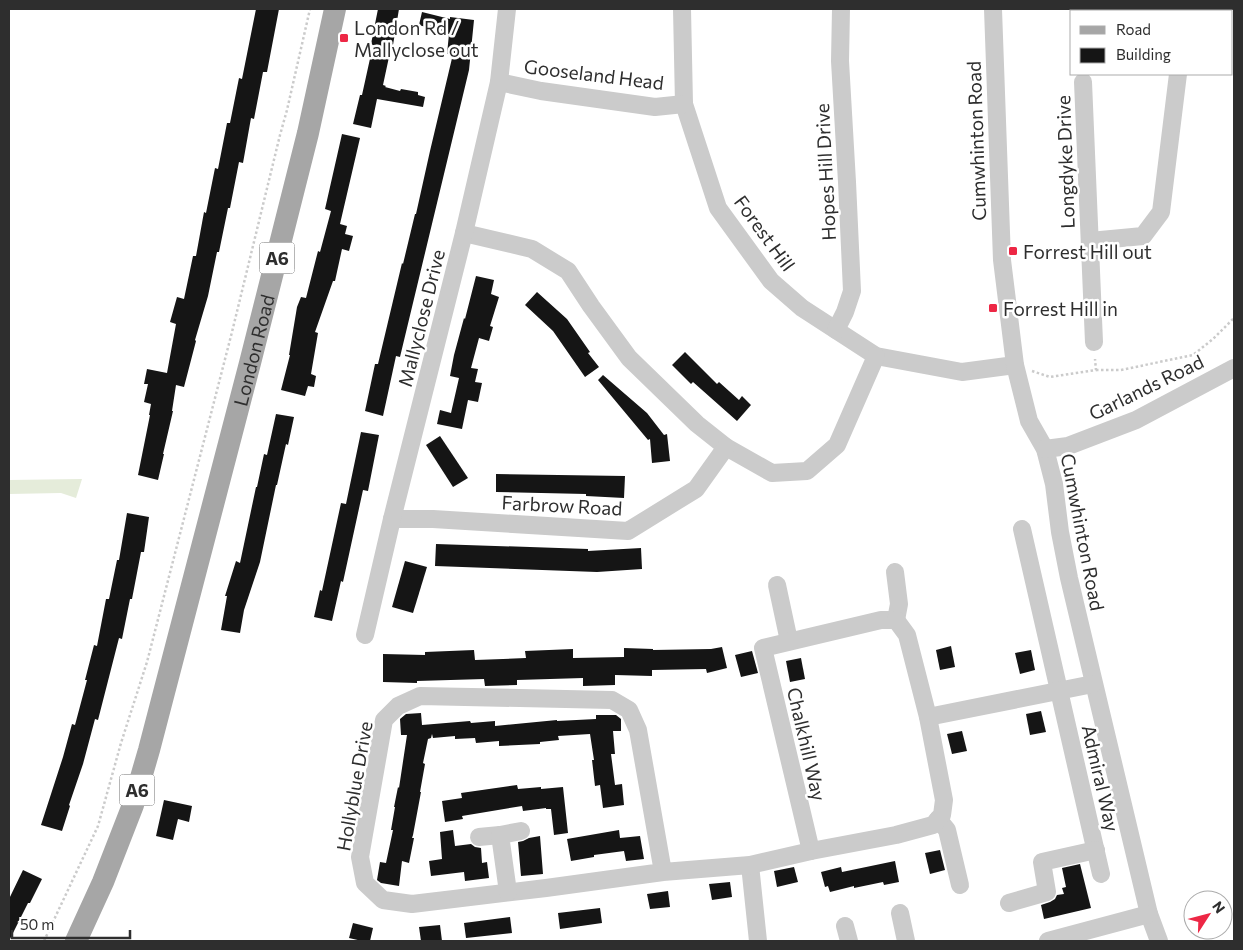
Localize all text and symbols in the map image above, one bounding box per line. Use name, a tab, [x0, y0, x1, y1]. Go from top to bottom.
legend	[1070, 10, 1233, 75]
place label: London Rd / Mallyclose out	[354, 16, 479, 61]
text: Road	[1116, 20, 1151, 38]
marker: London Rd / Mallyclose out	[338, 32, 350, 44]
text: Building	[1116, 45, 1171, 63]
street label: Gooseland Head	[523, 54, 665, 94]
street label: Cumwhinton Road	[962, 61, 990, 221]
street label: Longdyke Drive	[1051, 95, 1079, 229]
street label: Hopes Hill Drive	[810, 103, 840, 241]
street label: Forest Hill	[730, 191, 800, 275]
place label: Forrest Hill out	[1023, 240, 1152, 263]
road number: A6	[260, 242, 294, 274]
marker: Forrest Hill out	[1007, 245, 1019, 257]
street label: Mallyclose Drive	[393, 247, 449, 389]
street label: London Road	[228, 292, 278, 408]
place label: Forrest Hill in	[1003, 297, 1118, 320]
marker: Forrest Hill in	[987, 302, 999, 314]
street label: Garlands Road	[1085, 349, 1207, 425]
street label: Cumwhinton Road	[1056, 451, 1110, 613]
street label: Farbrow Road	[501, 490, 623, 520]
street label: Chalkhill Way	[783, 685, 831, 803]
street label: Hollyblue Drive	[331, 719, 377, 853]
street label: Admiral Way	[1078, 722, 1124, 834]
road number: A6	[120, 774, 154, 806]
north arrow	[1183, 890, 1233, 940]
text: N	[1209, 898, 1229, 916]
scale bar	[12, 908, 130, 940]
text: 50 m	[20, 915, 54, 933]

